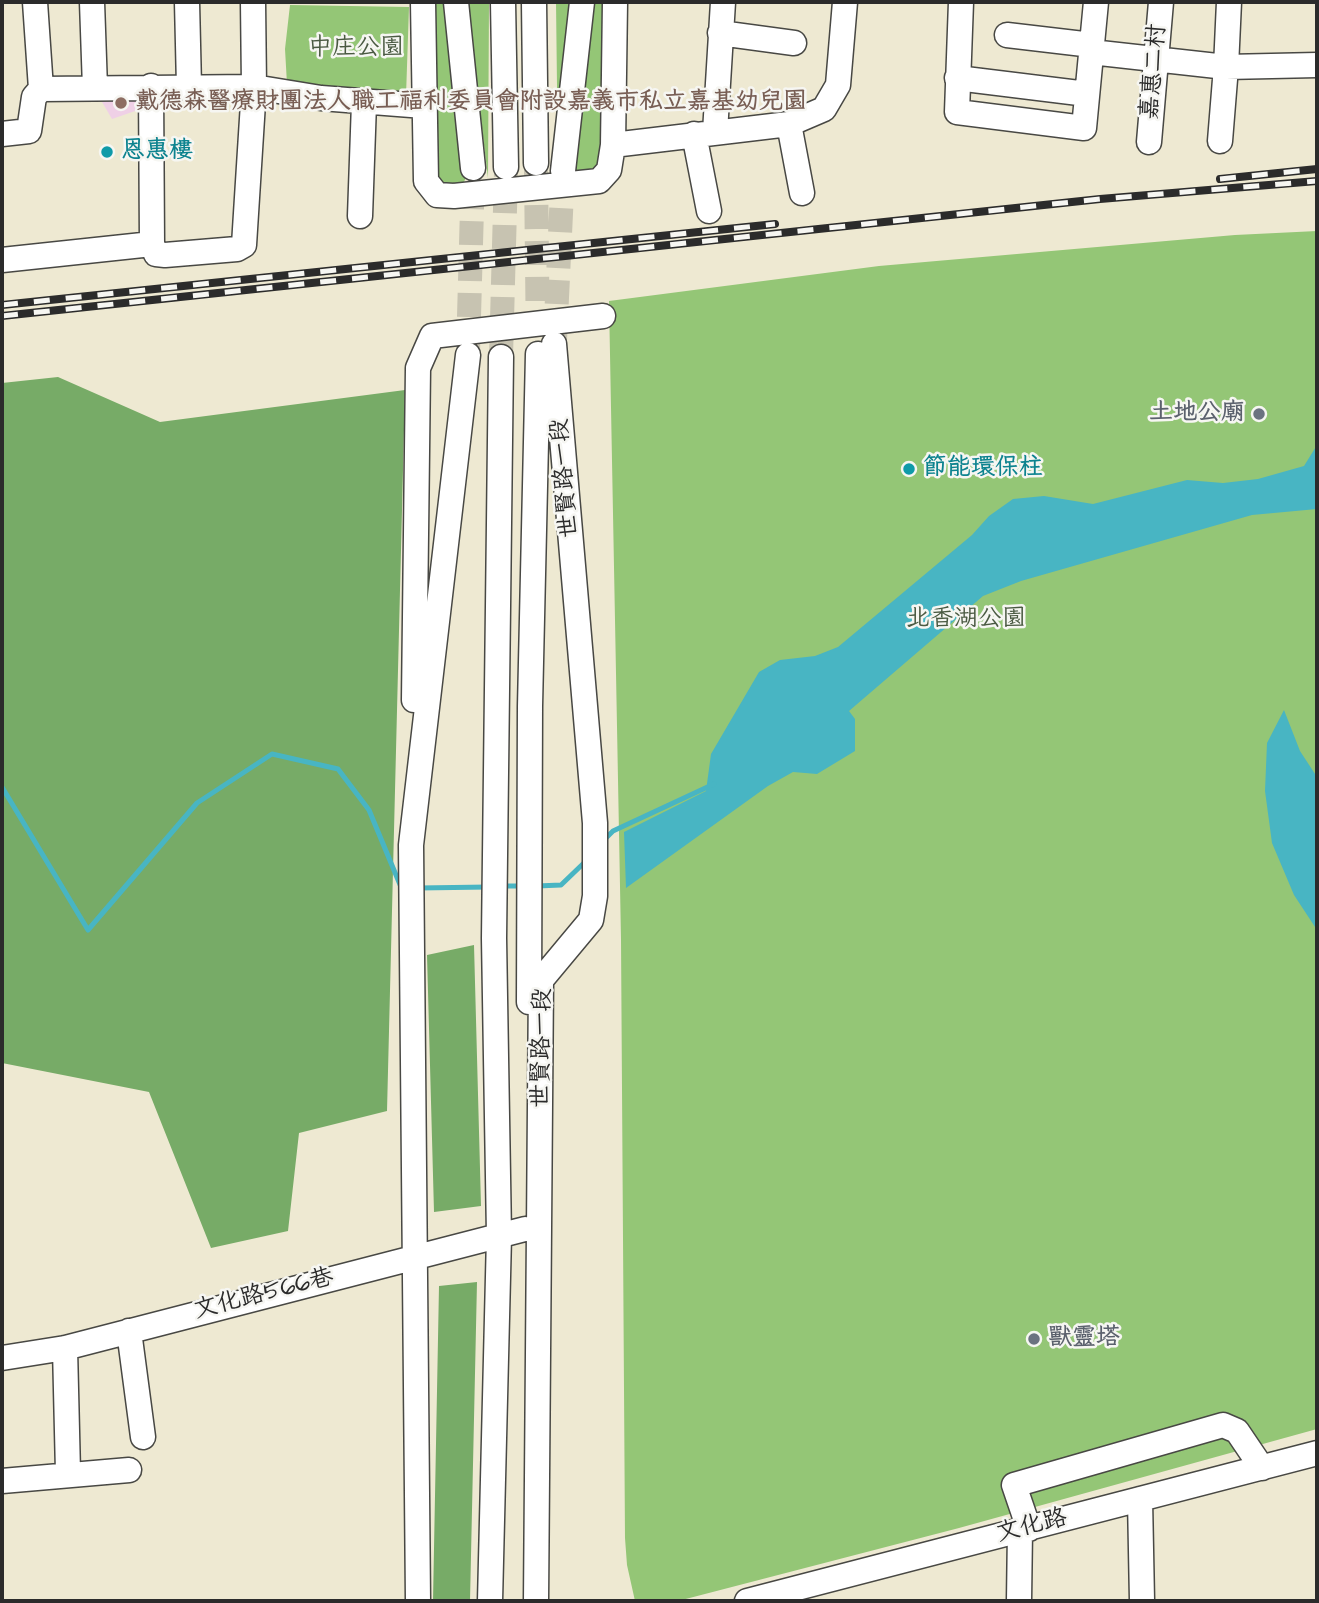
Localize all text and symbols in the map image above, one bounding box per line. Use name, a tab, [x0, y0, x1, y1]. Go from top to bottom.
street label: 嘉惠二村	[1136, 23, 1174, 121]
park label: 中庄公園	[308, 35, 404, 63]
place label: 戴德森醫療財團法人職工福利委員會附設嘉義市私立嘉基幼兒園	[135, 89, 807, 117]
marker: 戴德森醫療財團法人職工福利委員會附設嘉義市私立嘉基幼兒園	[113, 95, 129, 111]
place label: 恩惠樓	[121, 138, 193, 166]
marker: 恩惠樓	[99, 144, 115, 160]
place label: 土地公廟	[1149, 400, 1245, 428]
marker: 土地公廟	[1251, 406, 1267, 422]
street label: 世賢路一段	[546, 417, 586, 539]
place label: 節能環保柱	[923, 455, 1043, 483]
marker: 節能環保柱	[901, 461, 917, 477]
park label: 北香湖公園	[906, 606, 1026, 634]
street label: 世賢路一段	[528, 988, 558, 1108]
street label: 文化路566巷	[191, 1264, 337, 1326]
place label: 獸靈塔	[1048, 1325, 1120, 1353]
marker: 獸靈塔	[1026, 1331, 1042, 1347]
street label: 文化路	[994, 1504, 1070, 1550]

